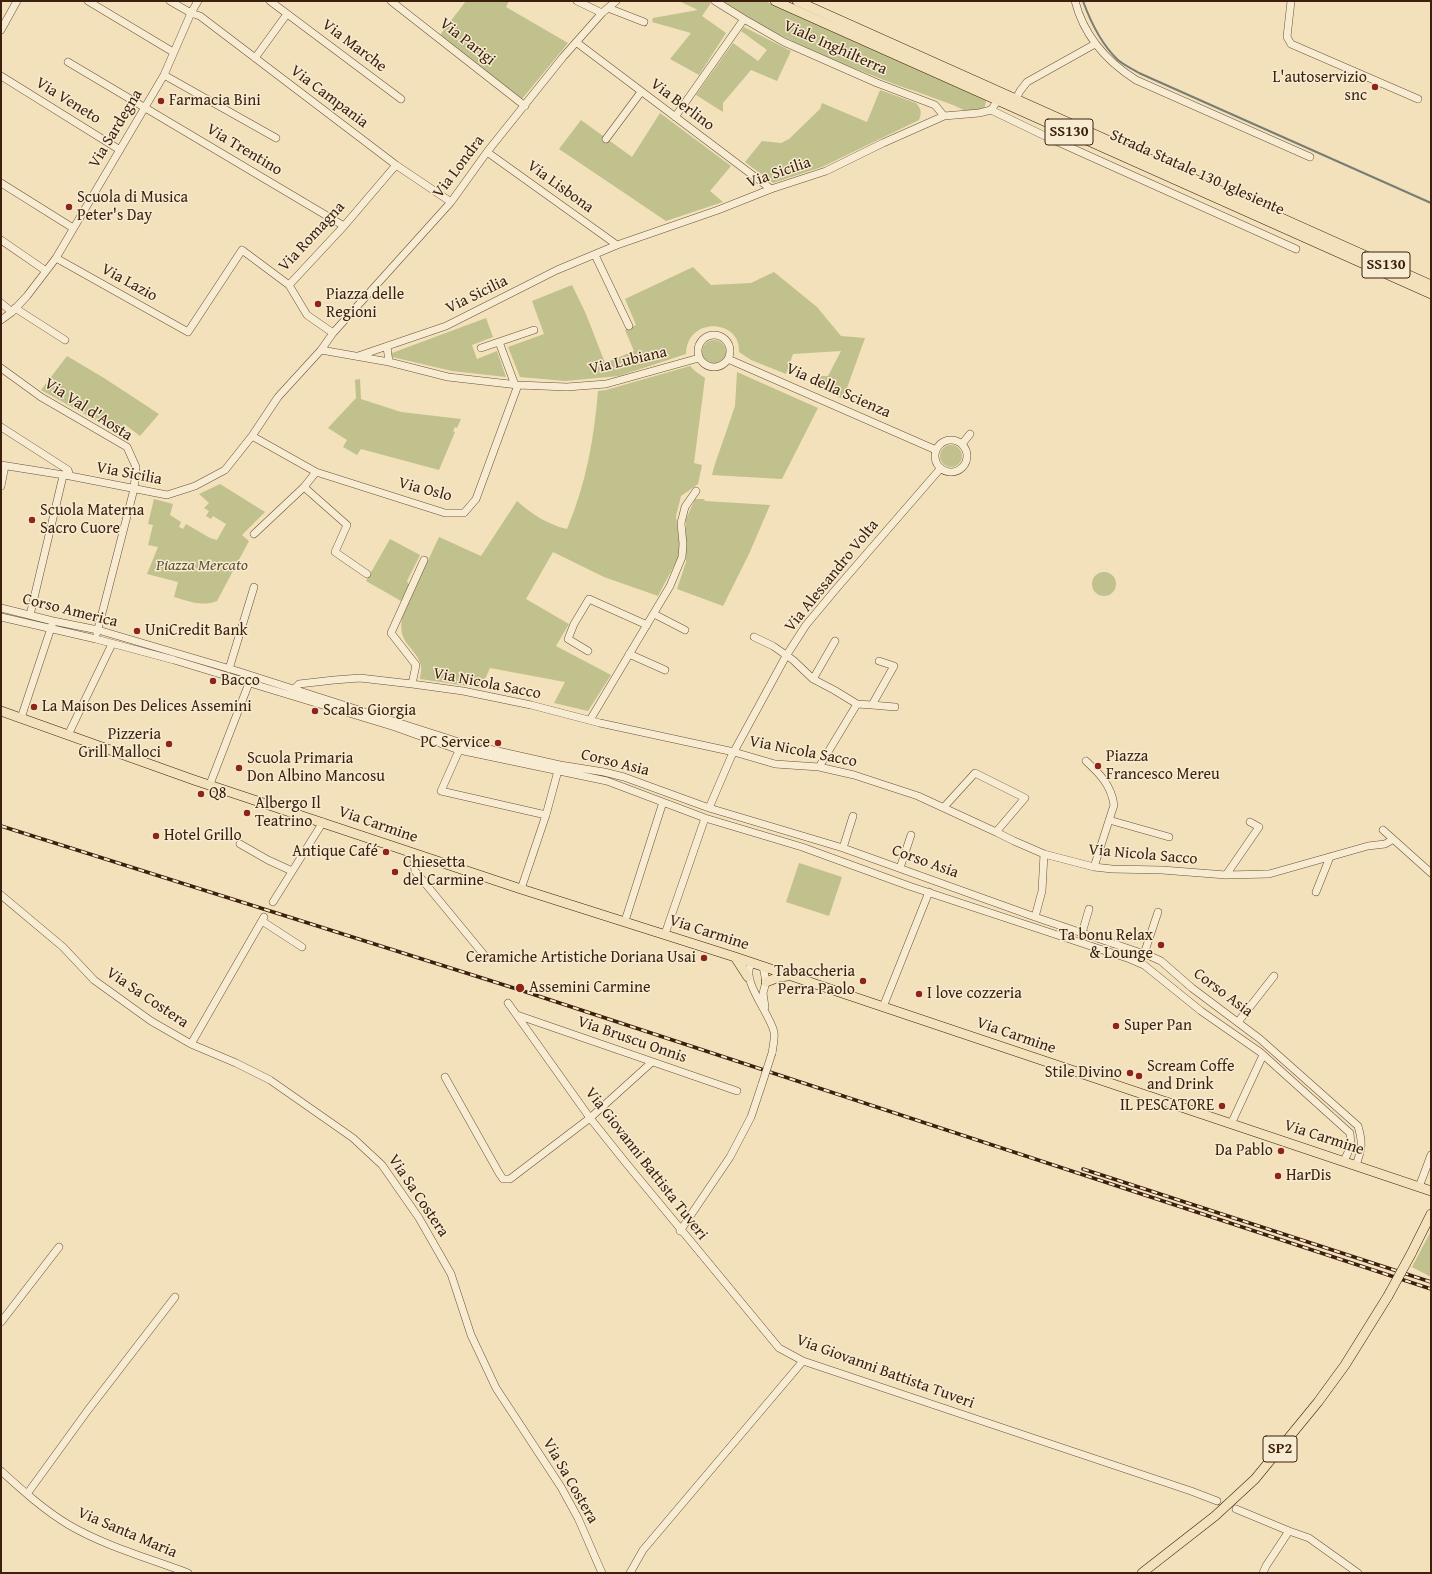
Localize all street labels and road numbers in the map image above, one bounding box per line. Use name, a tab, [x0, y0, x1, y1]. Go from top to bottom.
street label: Via Parigi	[435, 14, 499, 70]
street label: Via Marche	[318, 15, 390, 77]
street label: Viale Inghilterra	[780, 17, 890, 79]
street label: Via Campania	[286, 61, 372, 133]
street label: Via Veneto	[32, 73, 104, 129]
street label: Via Berlino	[646, 75, 718, 135]
street label: Via Sardegna	[85, 86, 147, 172]
road number: SS130	[1045, 119, 1093, 145]
street label: Via Trentino	[203, 120, 285, 180]
street label: Strada Statale 130 Iglesiente	[1107, 126, 1287, 220]
street label: Via Londra	[429, 132, 489, 202]
street label: Via Sicilia	[744, 153, 814, 193]
street label: Via Lisbona	[523, 156, 597, 218]
street label: Via Romagna	[275, 198, 349, 276]
road number: SS130	[1362, 252, 1410, 278]
street label: Via Lazio	[98, 260, 160, 306]
street label: Via Sicilia	[443, 272, 511, 318]
street label: Via Lubiana	[587, 343, 669, 379]
street label: Via della Scienza	[783, 359, 893, 423]
street label: Via Val d'Aosta	[40, 374, 136, 446]
street label: Via Sicilia	[95, 458, 163, 490]
street label: Via Oslo	[396, 474, 454, 506]
street label: Via Alessandro Volta	[781, 516, 883, 636]
street label: Corso America	[20, 590, 120, 632]
street label: Via Nicola Sacco	[431, 664, 543, 704]
street label: Via Nicola Sacco	[747, 732, 859, 772]
street label: Corso Asia	[579, 745, 651, 781]
street label: Via Carmine	[336, 802, 420, 848]
street label: Corso Asia	[889, 841, 961, 883]
street label: Via Nicola Sacco	[1088, 841, 1198, 869]
street label: Via Carmine	[667, 911, 751, 955]
street label: Via Sa Costera	[102, 963, 192, 1033]
street label: Corso Asia	[1189, 964, 1257, 1022]
street label: Via Bruscu Onnis	[575, 1012, 689, 1068]
street label: Via Carmine	[974, 1013, 1058, 1059]
street label: Via Giovanni Battista Tuveri	[580, 1084, 712, 1244]
street label: Via Carmine	[1282, 1116, 1366, 1160]
street label: Via Sa Costera	[383, 1151, 453, 1241]
street label: Via Giovanni Battista Tuveri	[793, 1331, 977, 1413]
street label: Via Sa Costera	[538, 1435, 602, 1527]
road number: SP2	[1263, 1436, 1297, 1462]
street label: Via Santa Maria	[74, 1503, 180, 1563]

